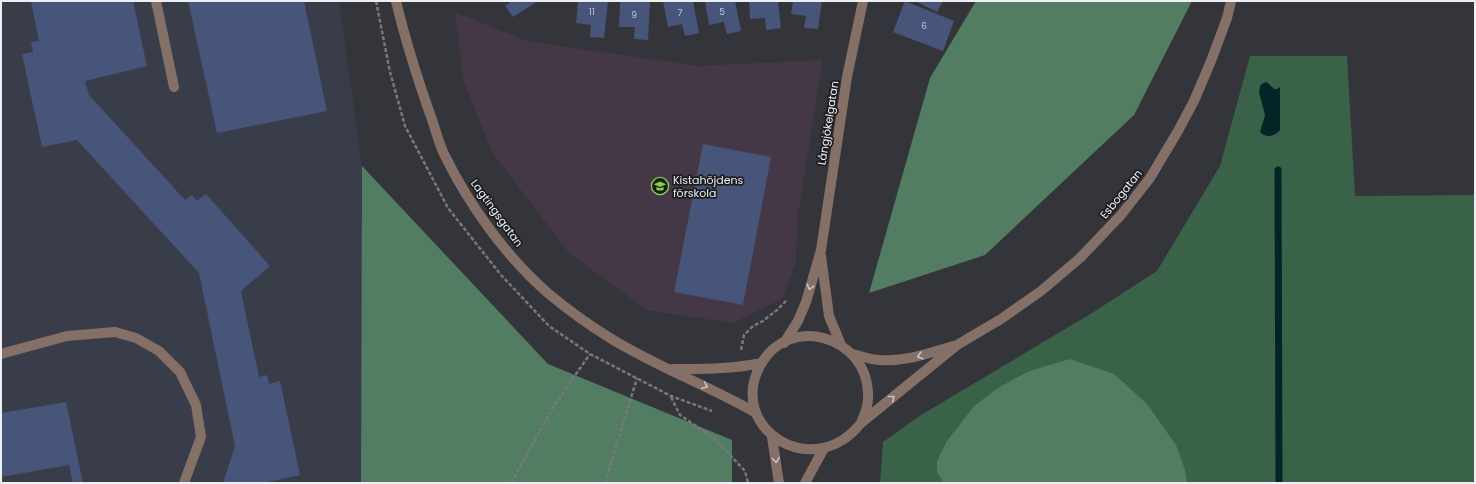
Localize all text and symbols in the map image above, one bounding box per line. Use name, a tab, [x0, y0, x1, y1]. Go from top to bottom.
house number: 11	[589, 6, 595, 18]
house number: 5	[719, 6, 725, 18]
house number: 7	[678, 7, 683, 19]
house number: 9	[631, 9, 637, 21]
house number: 6	[921, 20, 927, 32]
street label: Långjökelgatan	[813, 80, 843, 166]
street label: Esbogatan	[1096, 166, 1146, 222]
place label: Kistahöjdens förskola	[673, 172, 744, 201]
street label: Lagtingsgatan	[467, 176, 527, 250]
school or university icon: Kistahöjdens förskola	[650, 176, 670, 196]
one-way arrow	[806, 283, 815, 290]
one-way arrow	[916, 351, 923, 360]
one-way arrow	[701, 381, 709, 389]
one-way arrow	[887, 396, 894, 403]
one-way arrow	[771, 457, 780, 463]

